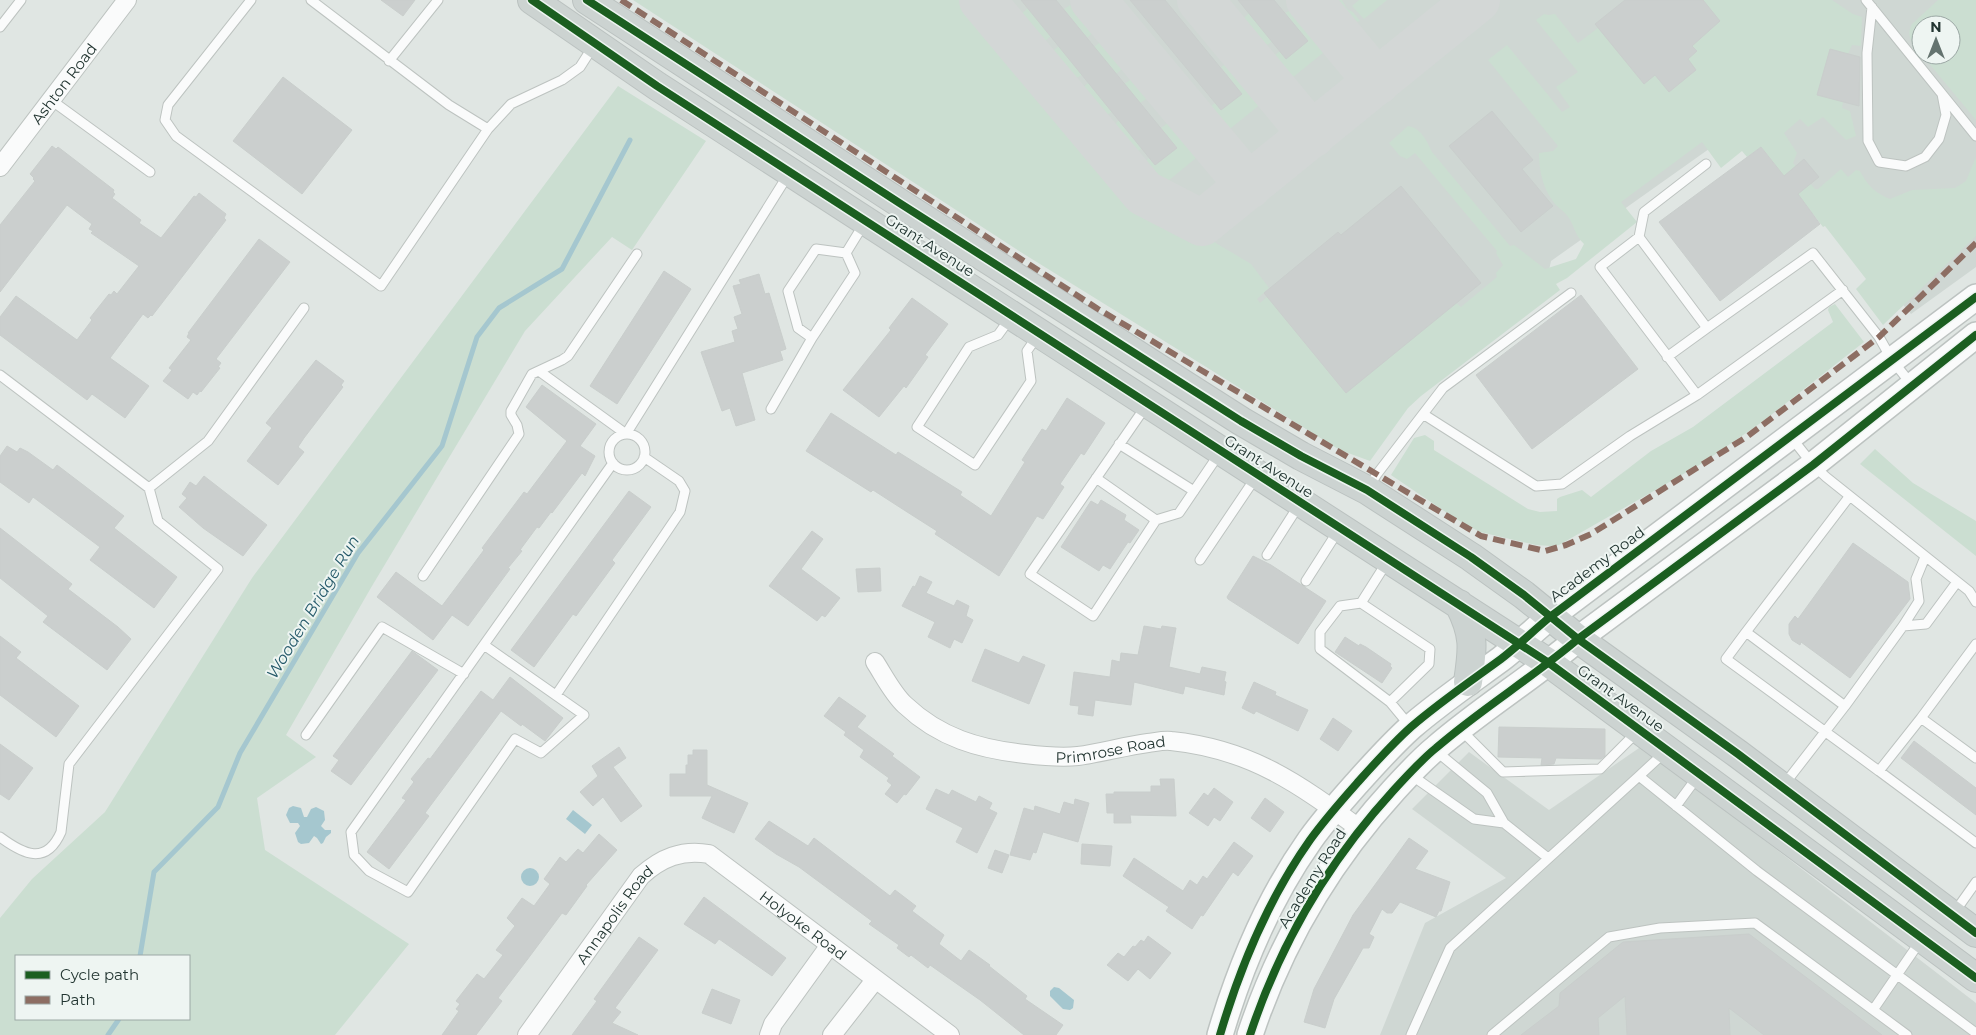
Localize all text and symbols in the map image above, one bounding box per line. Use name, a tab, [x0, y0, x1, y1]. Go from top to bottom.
north arrow	[1911, 15, 1961, 65]
text: N	[1930, 18, 1942, 36]
street label: Ashton Road	[27, 39, 100, 128]
street label: Grant Avenue	[882, 209, 978, 281]
street label: Grant Avenue	[1221, 430, 1317, 502]
street label: Academy Road	[1546, 522, 1648, 606]
water label: Wooden Bridge Run	[263, 532, 363, 682]
street label: Grant Avenue	[1574, 660, 1668, 736]
street label: Primrose Road	[1055, 731, 1166, 766]
street label: Academy Road	[1274, 825, 1350, 931]
street label: Annapolis Road	[572, 861, 657, 967]
street label: Holyoke Road	[756, 886, 851, 964]
legend	[15, 955, 190, 1020]
text: Cycle path	[60, 965, 139, 984]
text: Path	[60, 990, 96, 1009]

